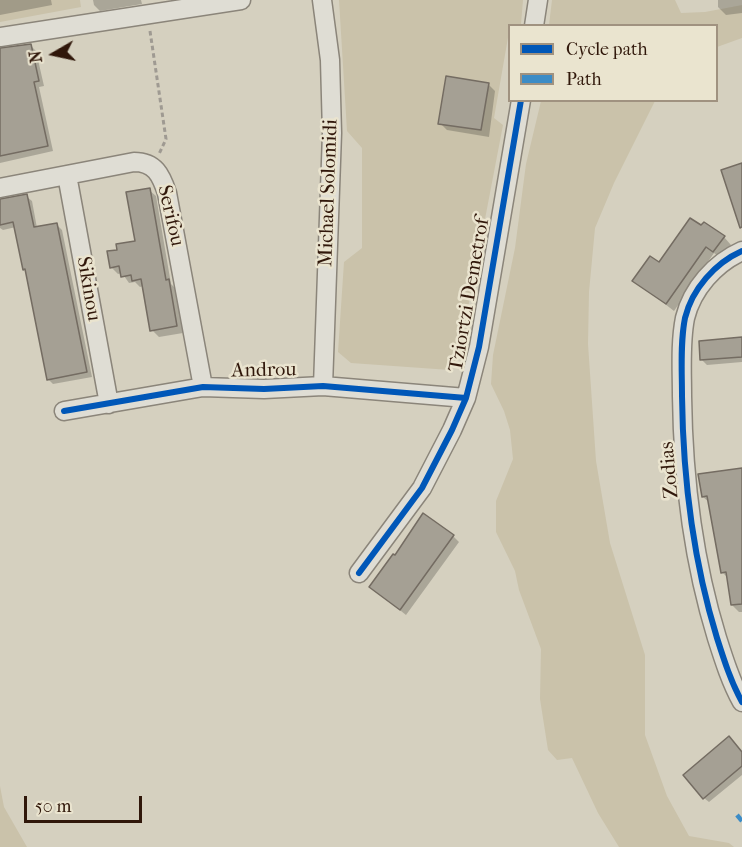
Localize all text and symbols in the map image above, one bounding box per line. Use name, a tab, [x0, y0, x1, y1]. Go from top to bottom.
north arrow	[24, 24, 84, 84]
legend	[508, 24, 718, 102]
text: Cycle path	[566, 39, 647, 60]
text: N	[25, 49, 46, 64]
text: Path	[566, 69, 602, 90]
street label: Michael Solomidi	[314, 119, 344, 267]
street label: Serifou	[151, 183, 189, 249]
street label: Tziortzi Demetrof	[445, 216, 495, 374]
street label: Sikinou	[71, 255, 105, 323]
street label: Androu	[231, 358, 297, 384]
street label: Zodias	[656, 441, 684, 499]
scale bar	[27, 784, 146, 822]
text: 50 m	[35, 796, 71, 817]

